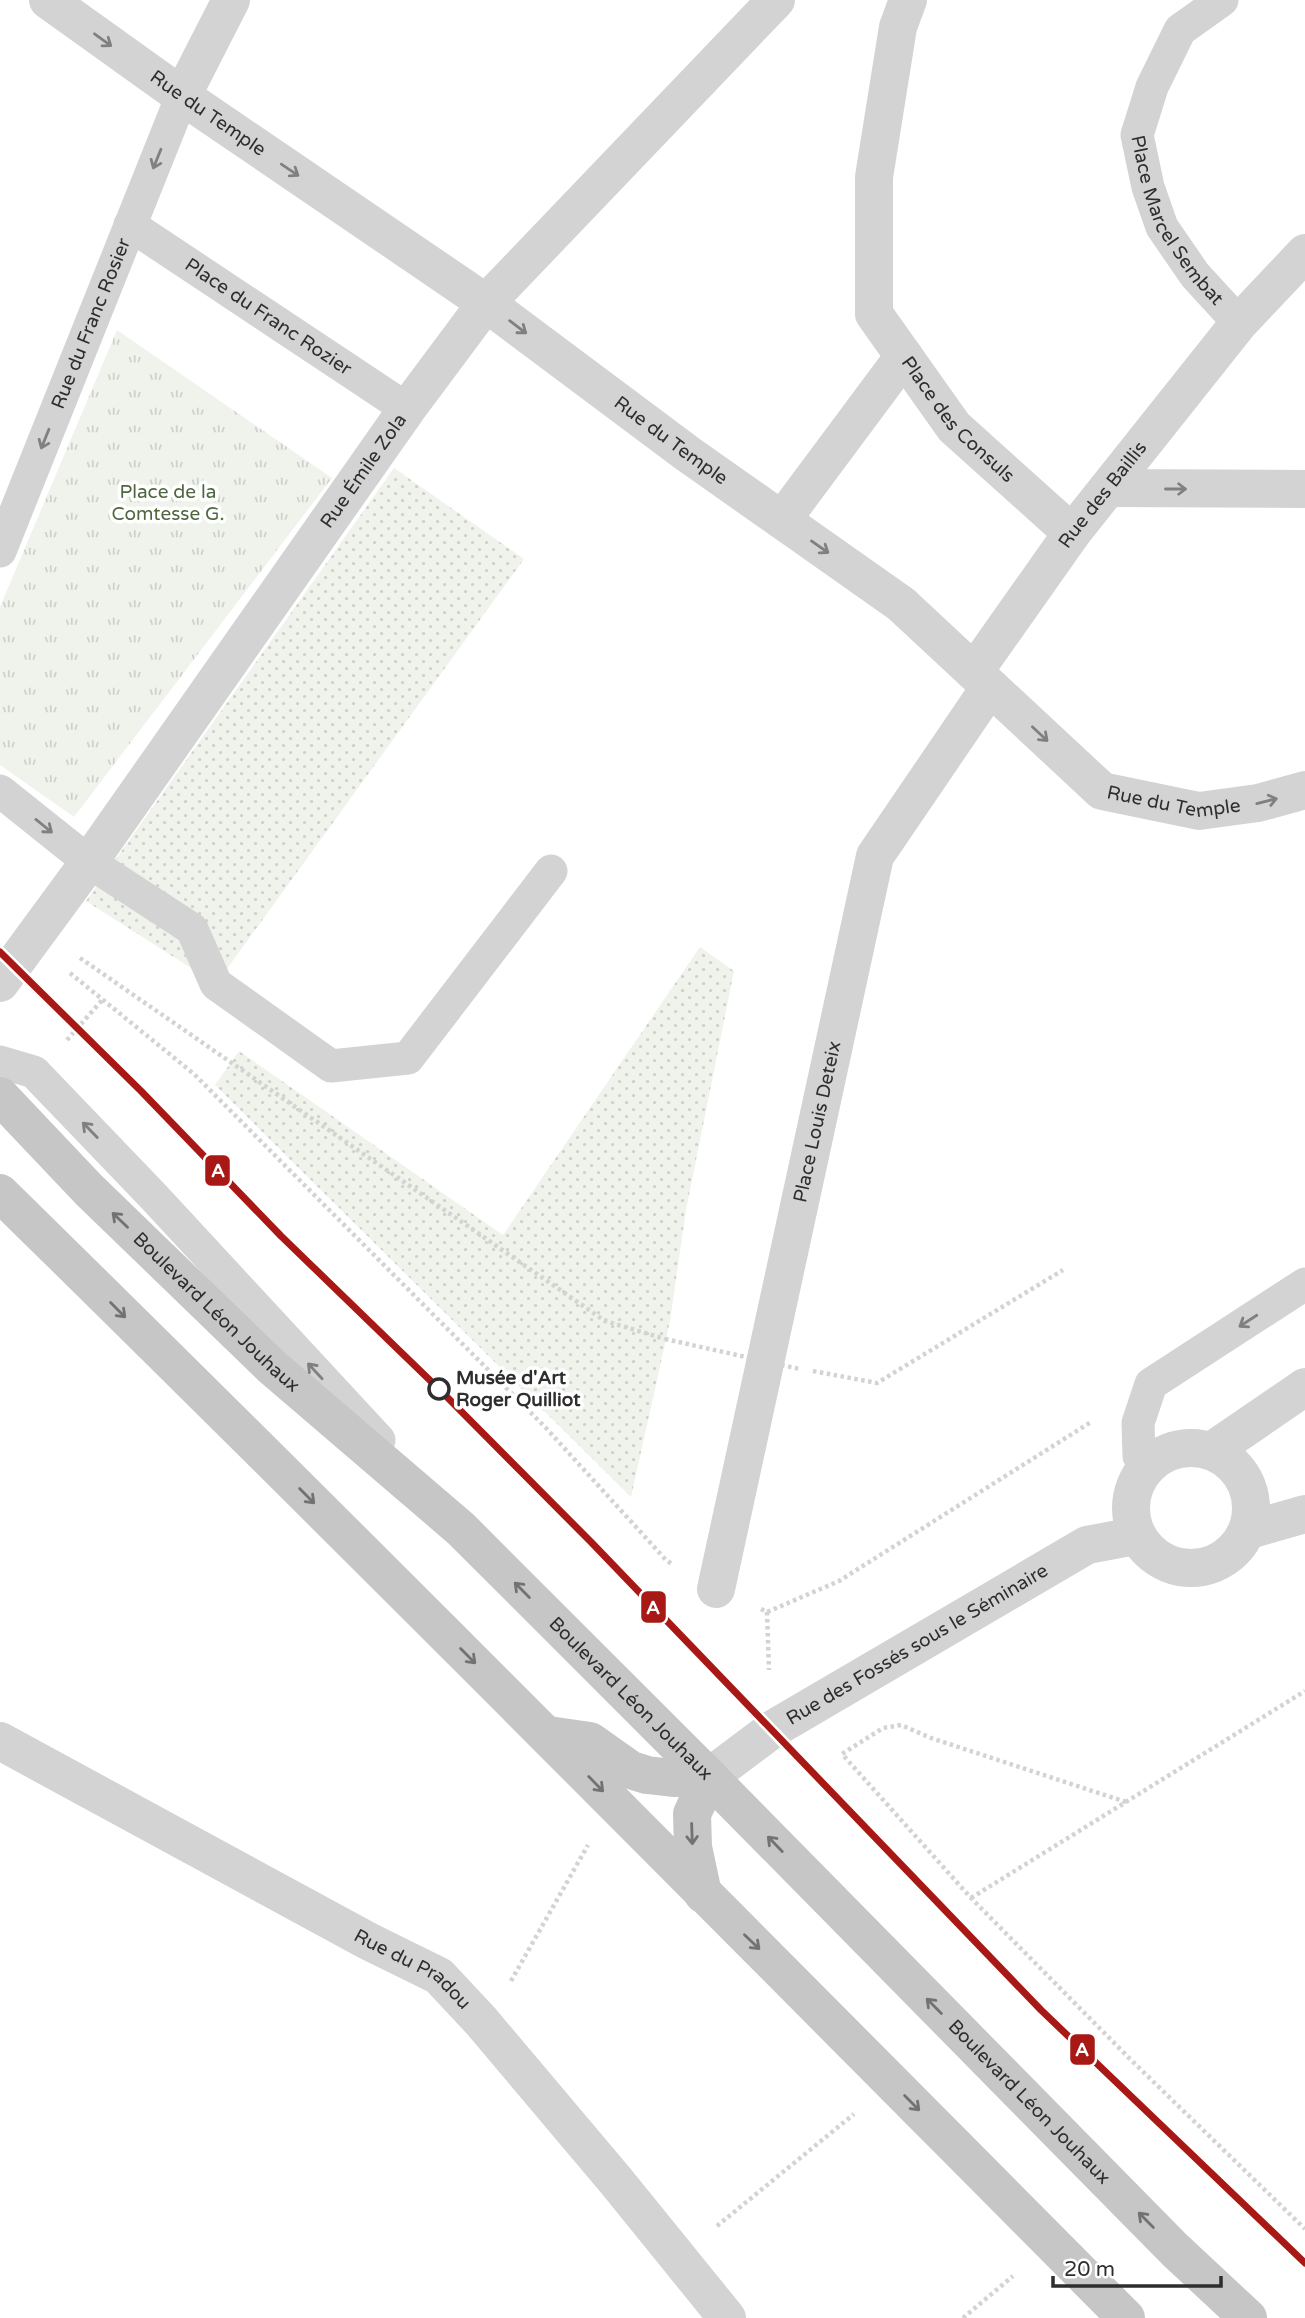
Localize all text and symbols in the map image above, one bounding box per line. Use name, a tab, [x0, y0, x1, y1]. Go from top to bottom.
one-way arrow	[93, 33, 112, 47]
street label: Rue du Temple	[146, 66, 270, 161]
street label: Place Marcel Sembat	[1126, 133, 1228, 310]
one-way arrow	[149, 148, 162, 170]
one-way arrow	[280, 163, 300, 177]
street label: Rue du Franc Rosier	[47, 234, 135, 412]
street label: Place du Franc Rozier	[181, 254, 356, 380]
one-way arrow	[508, 319, 527, 334]
street label: Place des Consuls	[897, 352, 1019, 487]
street label: Rue du Temple	[610, 392, 732, 489]
street label: Rue Émile Zola	[316, 410, 411, 532]
one-way arrow	[37, 427, 50, 449]
street label: Rue des Baillis	[1054, 437, 1151, 552]
park label: Place de la Comtesse G.	[112, 481, 224, 525]
one-way arrow	[1165, 482, 1188, 495]
one-way arrow	[810, 540, 829, 554]
one-way arrow	[1031, 725, 1048, 742]
street label: Rue du Temple	[1105, 781, 1242, 822]
one-way arrow	[1255, 794, 1278, 807]
one-way arrow	[35, 819, 53, 834]
street label: Place Louis Deteix	[789, 1039, 846, 1205]
one-way arrow	[82, 1122, 99, 1139]
line badge: A	[204, 1154, 231, 1187]
text: A	[211, 1160, 225, 1182]
one-way arrow	[112, 1211, 129, 1228]
street label: Boulevard Léon Jouhaux	[129, 1228, 304, 1397]
one-way arrow	[110, 1301, 127, 1318]
one-way arrow	[1238, 1314, 1258, 1328]
one-way arrow	[306, 1363, 323, 1380]
place label: Musée d'Art Roger Quilliot	[456, 1367, 581, 1412]
marker: Musée d'Art Roger Quilliot	[428, 1378, 450, 1400]
one-way arrow	[298, 1487, 315, 1504]
street label: Rue des Fossés sous le Séminaire	[782, 1559, 1052, 1730]
one-way arrow	[514, 1582, 531, 1599]
line badge: A	[640, 1590, 667, 1624]
text: A	[646, 1597, 660, 1619]
street label: Boulevard Léon Jouhaux	[545, 1613, 717, 1785]
one-way arrow	[460, 1647, 477, 1664]
one-way arrow	[587, 1775, 604, 1792]
one-way arrow	[686, 1822, 699, 1845]
one-way arrow	[766, 1836, 783, 1853]
street label: Rue du Pradou	[350, 1924, 475, 2014]
one-way arrow	[743, 1933, 760, 1950]
one-way arrow	[926, 1998, 943, 2015]
street label: Boulevard Léon Jouhaux	[944, 2015, 1115, 2189]
line badge: A	[1069, 2033, 1096, 2066]
text: A	[1075, 2039, 1089, 2061]
one-way arrow	[904, 2094, 921, 2111]
one-way arrow	[1137, 2212, 1154, 2229]
scale bar	[1053, 2244, 1221, 2288]
text: 20 m	[1064, 2257, 1115, 2282]

